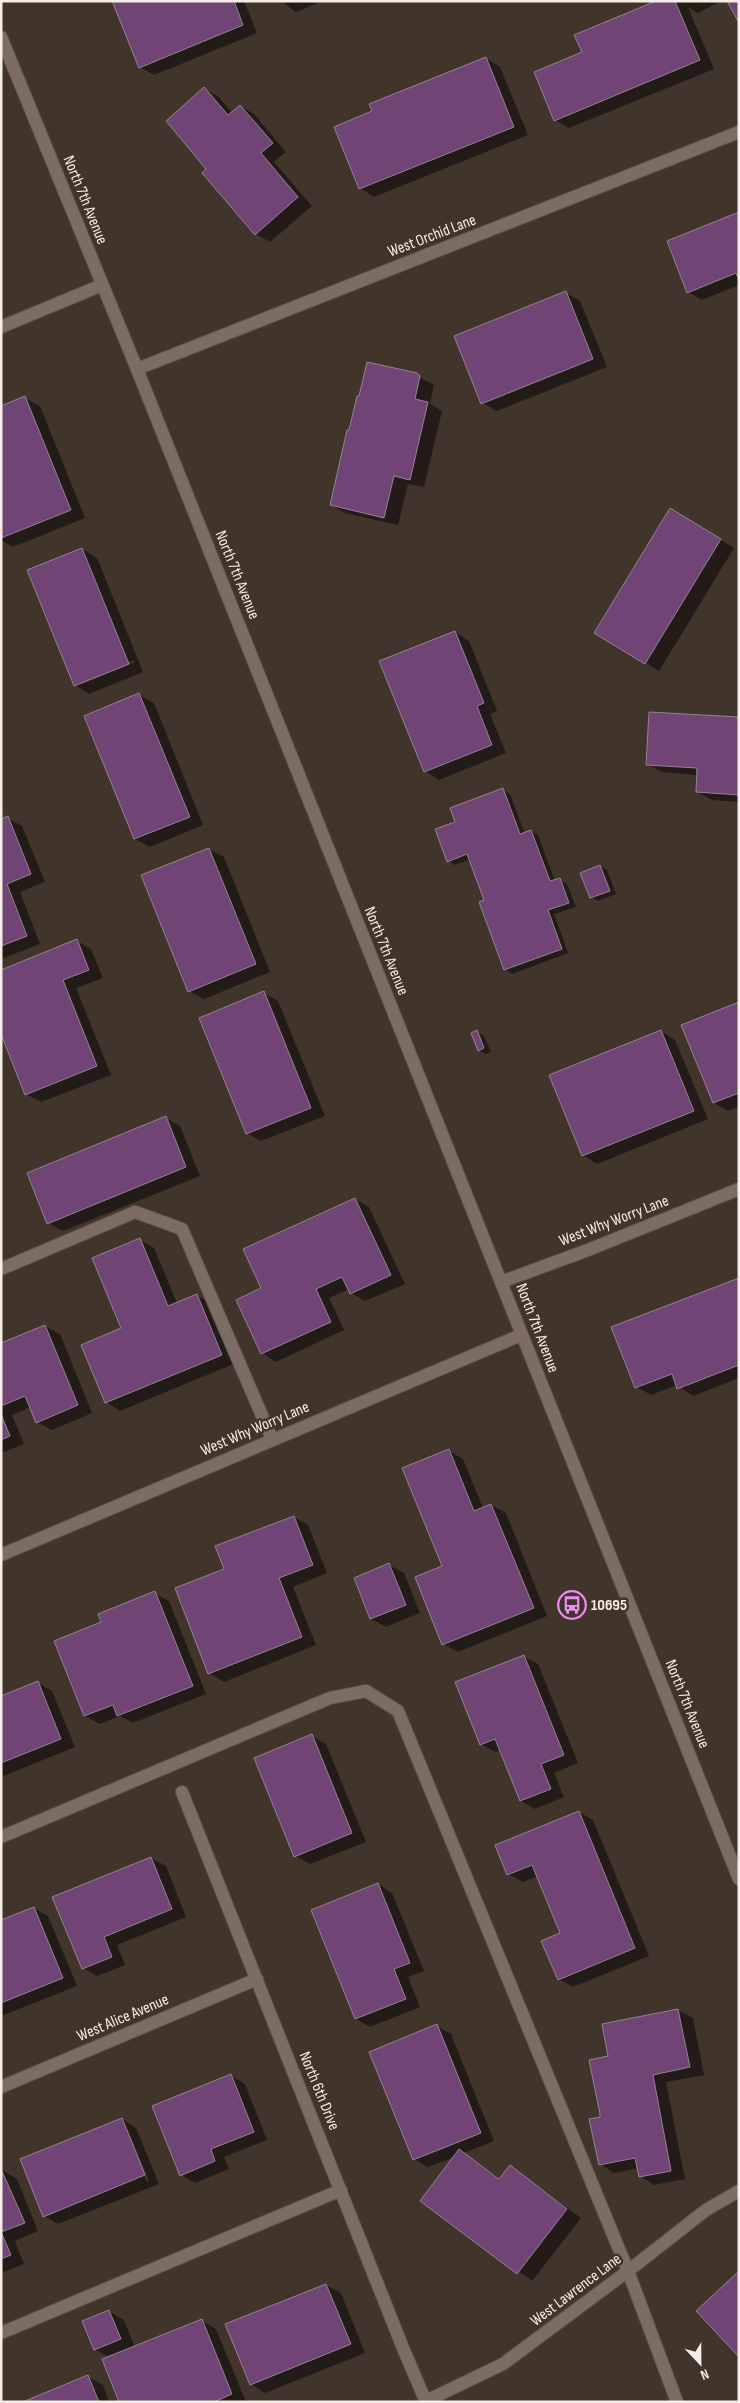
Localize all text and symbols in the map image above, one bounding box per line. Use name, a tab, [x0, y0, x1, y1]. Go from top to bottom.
street label: North 7th Avenue	[59, 153, 111, 247]
street label: West Orchid Lane	[385, 211, 479, 261]
street label: North 7th Avenue	[211, 528, 263, 622]
street label: North 7th Avenue	[360, 904, 412, 998]
street label: West Why Worry Lane	[557, 1191, 671, 1251]
street label: North 7th Avenue	[511, 1281, 563, 1375]
street label: West Why Worry Lane	[198, 1398, 312, 1460]
bus stop icon: 10695	[557, 1590, 587, 1620]
place label: 10695	[591, 1596, 627, 1615]
street label: North 7th Avenue	[661, 1657, 713, 1751]
street label: West Alice Avenue	[74, 1990, 172, 2046]
street label: North 6th Drive	[295, 2049, 343, 2133]
street label: West Lawrence Lane	[527, 2250, 625, 2330]
north arrow	[675, 2338, 725, 2388]
text: N	[698, 2365, 711, 2384]

